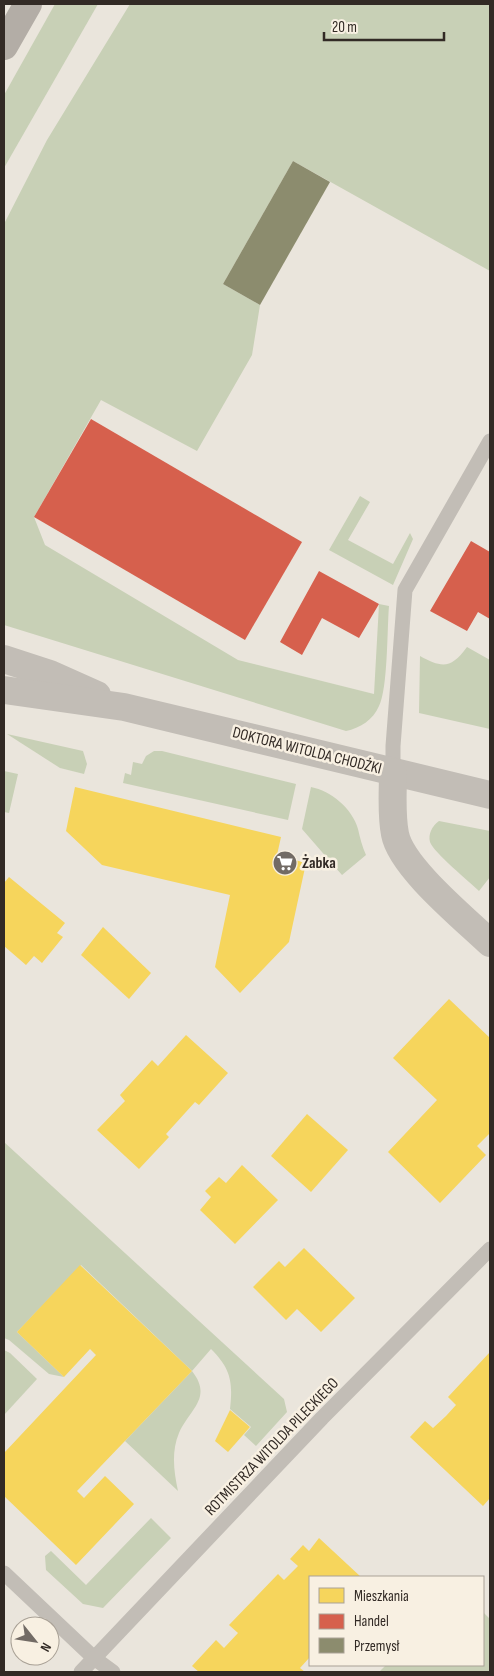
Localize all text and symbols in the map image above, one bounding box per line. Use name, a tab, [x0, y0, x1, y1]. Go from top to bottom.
scale bar	[324, 10, 444, 42]
text: 20 m	[332, 18, 357, 37]
street label: DOKTORA WITOLDA CHODŹKI	[230, 723, 384, 779]
supermarket icon: Żabka	[272, 850, 298, 876]
place label: Żabka	[302, 854, 336, 873]
street label: ROTMISTRZA WITOLDA PILECKIEGO	[201, 1374, 343, 1520]
legend	[309, 1576, 484, 1666]
text: Mieszkania	[354, 1587, 409, 1606]
text: Handel	[354, 1612, 389, 1631]
north arrow	[10, 1616, 60, 1666]
text: Przemysł	[354, 1637, 400, 1656]
text: N	[37, 1640, 55, 1655]

